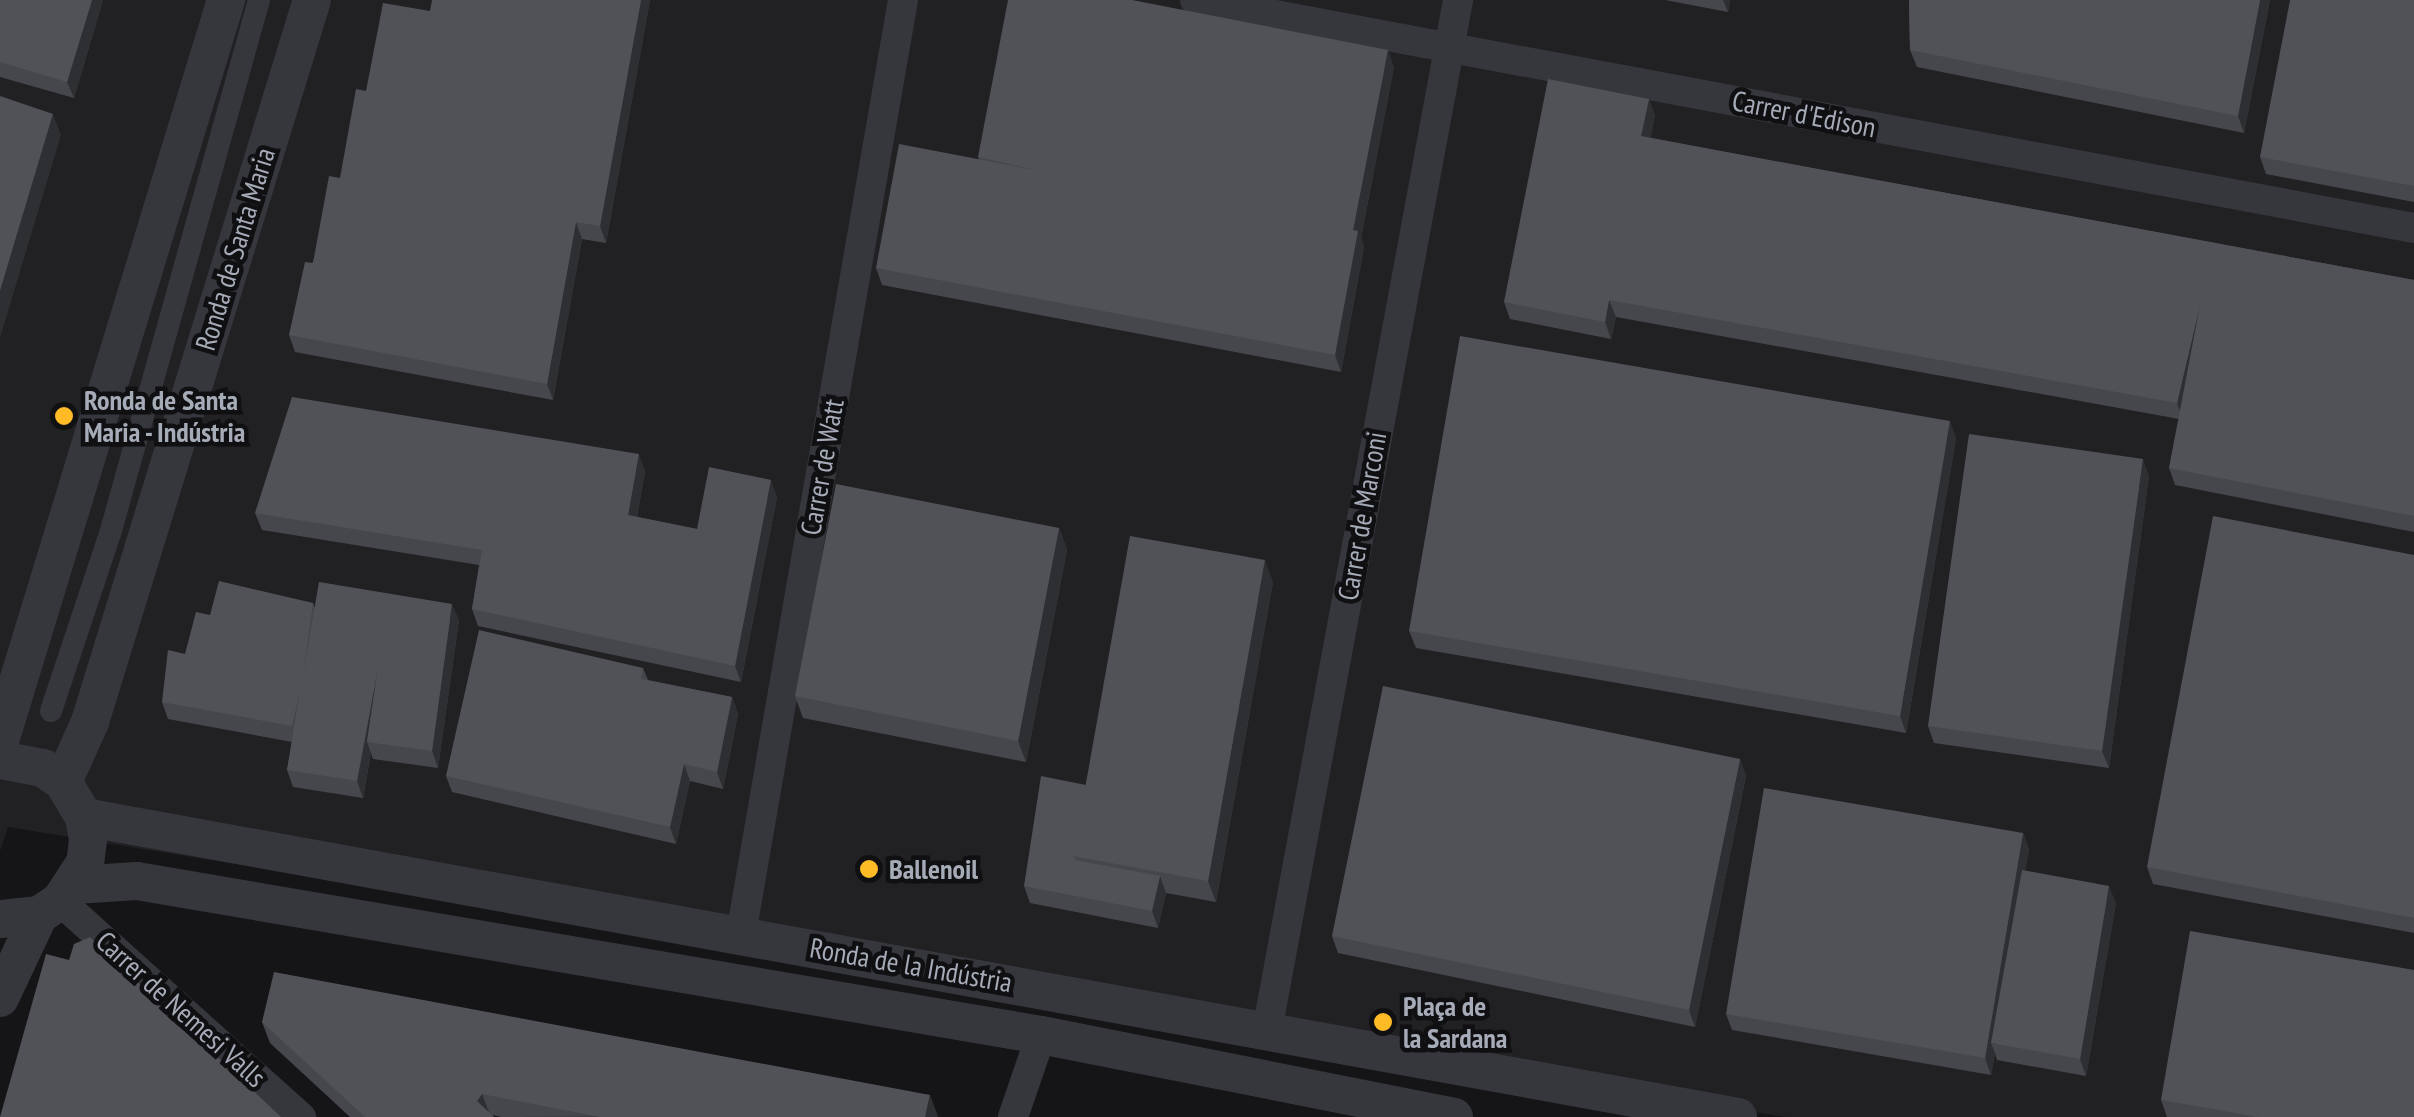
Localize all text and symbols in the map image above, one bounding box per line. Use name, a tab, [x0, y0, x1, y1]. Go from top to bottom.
street label: Carrer d'Edison	[1729, 84, 1879, 144]
street label: Ronda de Santa Maria	[188, 144, 282, 354]
place label: Ronda de Santa Maria - Indústria	[84, 383, 248, 449]
street label: Carrer de Watt	[793, 396, 851, 538]
marker: Ronda de Santa Maria - Indústria	[53, 405, 75, 427]
street label: Carrer de Marconi	[1331, 429, 1393, 603]
place label: Ballenoil	[889, 852, 978, 886]
marker: Ballenoil	[858, 858, 880, 880]
street label: Carrer de Nemesi Valls	[89, 924, 273, 1094]
street label: Ronda de la Indústria	[807, 931, 1015, 999]
place label: Plaça de la Sardana	[1403, 989, 1507, 1055]
marker: Plaça de la Sardana	[1372, 1011, 1394, 1033]

